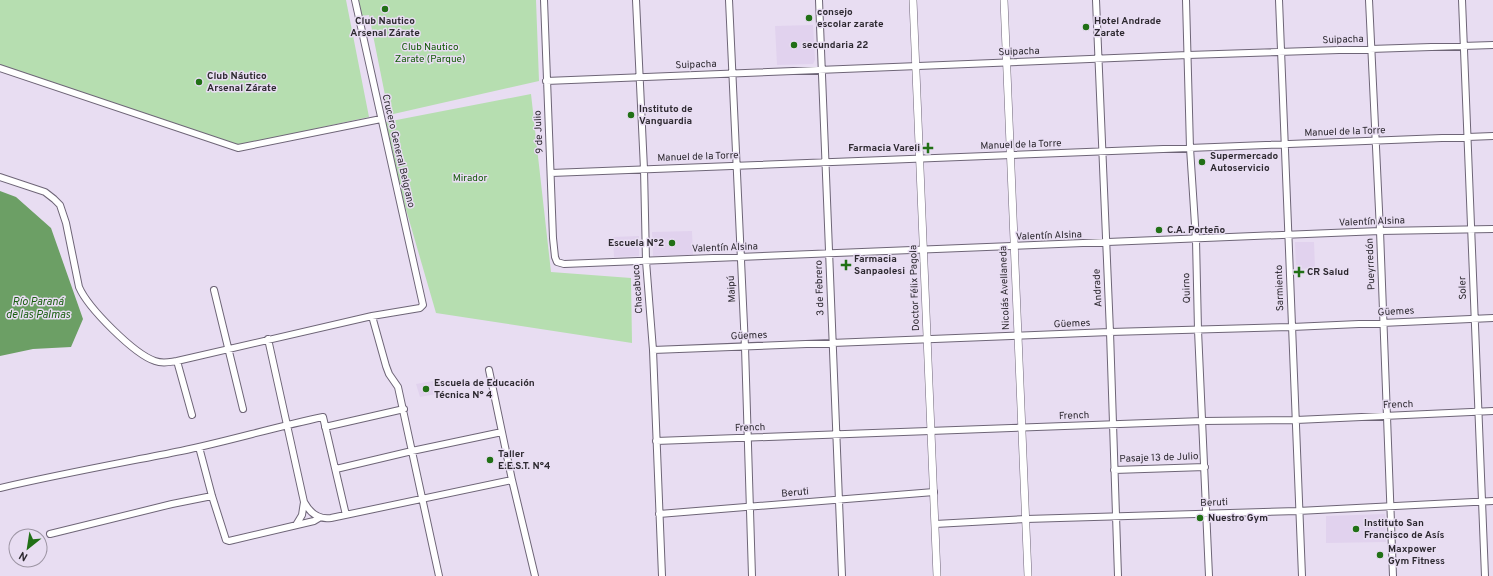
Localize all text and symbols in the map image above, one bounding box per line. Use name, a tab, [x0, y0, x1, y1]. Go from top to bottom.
marker: Club Nautico Arsenal Zárate	[380, 4, 390, 14]
place label: consejo escolar zarate	[817, 6, 884, 31]
marker: consejo escolar zarate	[804, 13, 814, 23]
place label: Club Nautico Arsenal Zárate	[350, 15, 420, 40]
place label: Hotel Andrade Zarate	[1094, 15, 1162, 40]
marker: Hotel Andrade Zarate	[1081, 22, 1091, 32]
street label: Suipacha	[1322, 33, 1364, 47]
place label: secundaria 22	[802, 39, 869, 52]
marker: secundaria 22	[789, 40, 799, 50]
park label: Club Nautico Zarate (Parque)	[395, 41, 465, 66]
street label: Suipacha	[998, 45, 1040, 59]
street label: Suipacha	[675, 58, 717, 72]
place label: Club Náutico Arsenal Zárate	[207, 70, 277, 95]
marker: Club Náutico Arsenal Zárate	[194, 77, 204, 87]
street label: Crucero General Belgrano	[379, 93, 418, 210]
place label: Instituto de Vanguardia	[639, 103, 693, 128]
street label: 9 de Julio	[531, 110, 547, 154]
marker: Instituto de Vanguardia	[626, 110, 636, 120]
street label: Manuel de la Torre	[1304, 124, 1386, 140]
street label: Manuel de la Torre	[980, 137, 1062, 153]
place label: Farmacia Vareli	[848, 142, 920, 155]
marker: Farmacia Vareli	[923, 143, 933, 153]
street label: Manuel de la Torre	[657, 149, 739, 165]
place label: Supermercado Autoservicio	[1210, 150, 1279, 175]
marker: Supermercado Autoservicio	[1197, 157, 1207, 167]
park label: Mirador	[453, 172, 487, 185]
street label: Valentín Alsina	[1339, 214, 1405, 230]
place label: C.A. Porteño	[1167, 224, 1225, 237]
marker: C.A. Porteño	[1154, 225, 1164, 235]
street label: Valentín Alsina	[1016, 228, 1082, 244]
place label: Escuela N°2	[608, 237, 664, 250]
marker: Escuela N°2	[667, 238, 677, 248]
street label: Pueyrredón	[1364, 238, 1378, 290]
street label: Valentín Alsina	[692, 240, 758, 256]
street label: Doctor Félix Pagola	[907, 245, 923, 331]
street label: Nicolás Avellaneda	[997, 246, 1013, 330]
place label: Farmacia Sanpaolesi	[854, 253, 905, 278]
street label: 3 de Febrero	[813, 259, 827, 316]
marker: Farmacia Sanpaolesi	[841, 260, 851, 270]
street label: Chacabuco	[630, 263, 646, 314]
street label: Sarmiento	[1273, 264, 1287, 311]
place label: CR Salud	[1307, 266, 1349, 279]
marker: CR Salud	[1294, 267, 1304, 277]
street label: Andrade	[1091, 269, 1105, 307]
street label: Quirno	[1180, 272, 1194, 304]
street label: Maipú	[725, 275, 739, 303]
street label: Soler	[1456, 276, 1470, 300]
water label: Río Paraná de las Palmas	[6, 295, 71, 322]
street label: Güemes	[1377, 305, 1415, 319]
street label: Güemes	[1053, 317, 1091, 331]
street label: Güemes	[730, 329, 768, 343]
place label: Escuela de Educación Técnica N° 4	[434, 377, 535, 402]
marker: Escuela de Educación Técnica N° 4	[421, 384, 431, 394]
street label: French	[1383, 398, 1413, 412]
street label: French	[1059, 409, 1089, 423]
street label: French	[735, 421, 765, 435]
place label: Taller E.E.S.T. N°4	[498, 448, 550, 473]
street label: Pasaje 13 de Julio	[1119, 450, 1199, 466]
marker: Taller E.E.S.T. N°4	[485, 455, 495, 465]
street label: Beruti	[781, 485, 809, 501]
street label: Beruti	[1200, 496, 1228, 510]
place label: Nuestro Gym	[1208, 512, 1268, 525]
marker: Nuestro Gym	[1195, 513, 1205, 523]
place label: Instituto San Francisco de Asís	[1364, 517, 1445, 542]
marker: Instituto San Francisco de Asís	[1351, 524, 1361, 534]
north arrow	[8, 528, 48, 568]
place label: Maxpower Gym Fitness	[1388, 543, 1445, 568]
text: N	[17, 548, 30, 564]
marker: Maxpower Gym Fitness	[1375, 550, 1385, 560]

